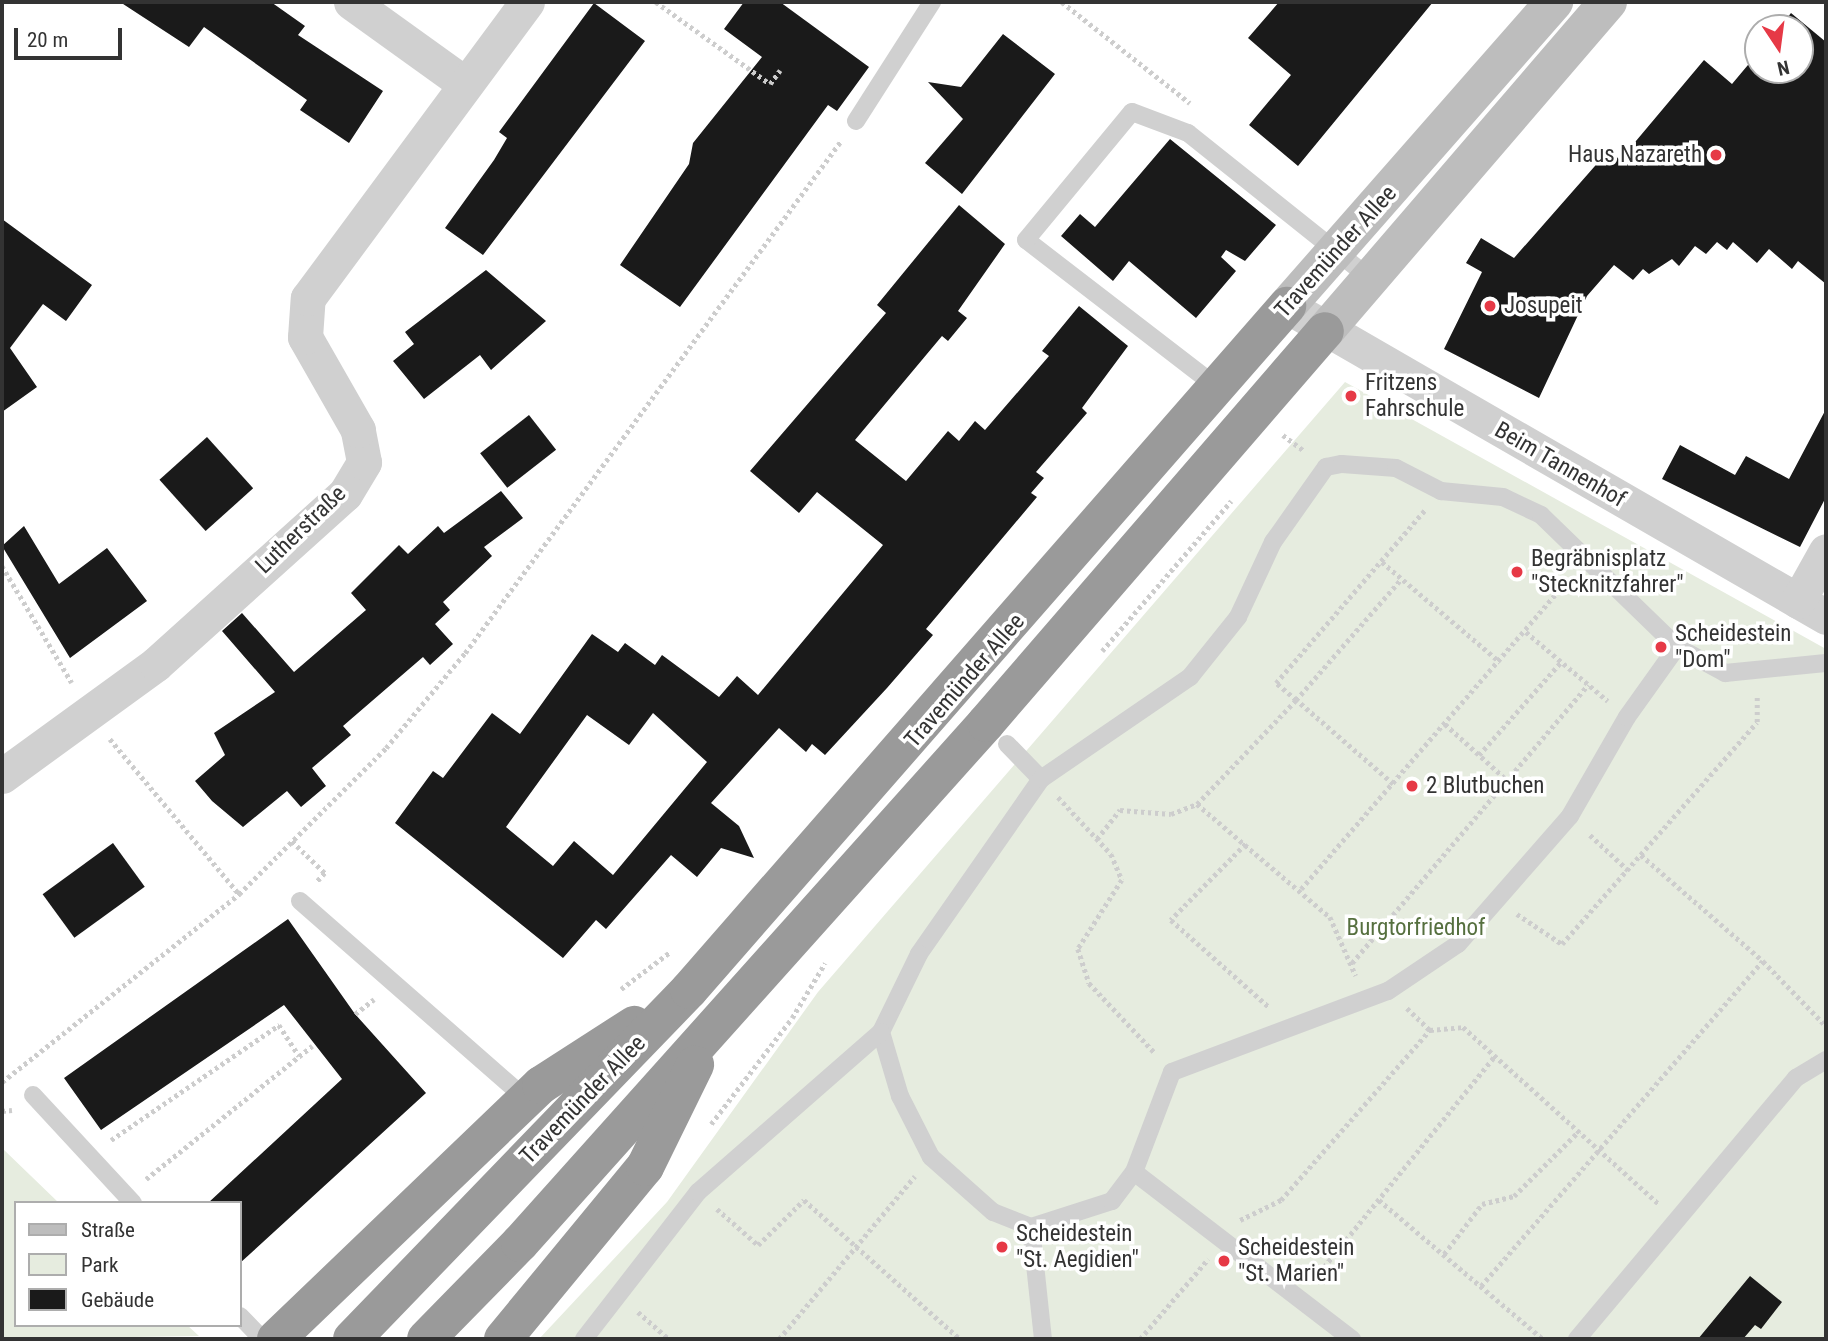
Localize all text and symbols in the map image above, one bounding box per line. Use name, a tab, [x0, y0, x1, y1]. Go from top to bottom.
scale bar	[18, 14, 126, 58]
north arrow	[1744, 14, 1814, 84]
text: 20 m	[27, 28, 68, 52]
text: N	[1775, 55, 1792, 81]
place label: Haus Nazareth	[1568, 141, 1702, 169]
marker: Haus Nazareth	[1708, 147, 1724, 163]
street label: Travemünder Allee	[1269, 180, 1403, 324]
place label: Josupeit	[1504, 292, 1582, 320]
marker: Josupeit	[1482, 298, 1498, 314]
place label: Fritzens Fahrschule	[1365, 369, 1464, 423]
marker: Fritzens Fahrschule	[1343, 388, 1359, 404]
street label: Beim Tannenhof	[1489, 416, 1631, 514]
street label: Lutherstraße	[250, 480, 352, 580]
place label: Begräbnisplatz "Stecknitzfahrer"	[1531, 545, 1684, 599]
marker: Begräbnisplatz "Stecknitzfahrer"	[1509, 564, 1525, 580]
street label: Travemünder Allee	[899, 608, 1031, 754]
place label: Scheidestein "Dom"	[1675, 620, 1791, 674]
marker: Scheidestein "Dom"	[1653, 639, 1669, 655]
place label: 2 Blutbuchen	[1426, 772, 1545, 800]
marker: 2 Blutbuchen	[1404, 778, 1420, 794]
park label: Burgtorfriedhof	[1347, 914, 1485, 942]
street label: Travemünder Allee	[515, 1030, 651, 1170]
legend	[14, 1201, 242, 1327]
text: Straße	[81, 1218, 135, 1242]
place label: Scheidestein "St. Aegidien"	[1016, 1220, 1139, 1274]
place label: Scheidestein "St. Marien"	[1238, 1234, 1354, 1288]
marker: Scheidestein "St. Aegidien"	[994, 1239, 1010, 1255]
text: Park	[81, 1253, 118, 1277]
marker: Scheidestein "St. Marien"	[1216, 1253, 1232, 1269]
text: Gebäude	[81, 1288, 154, 1312]

